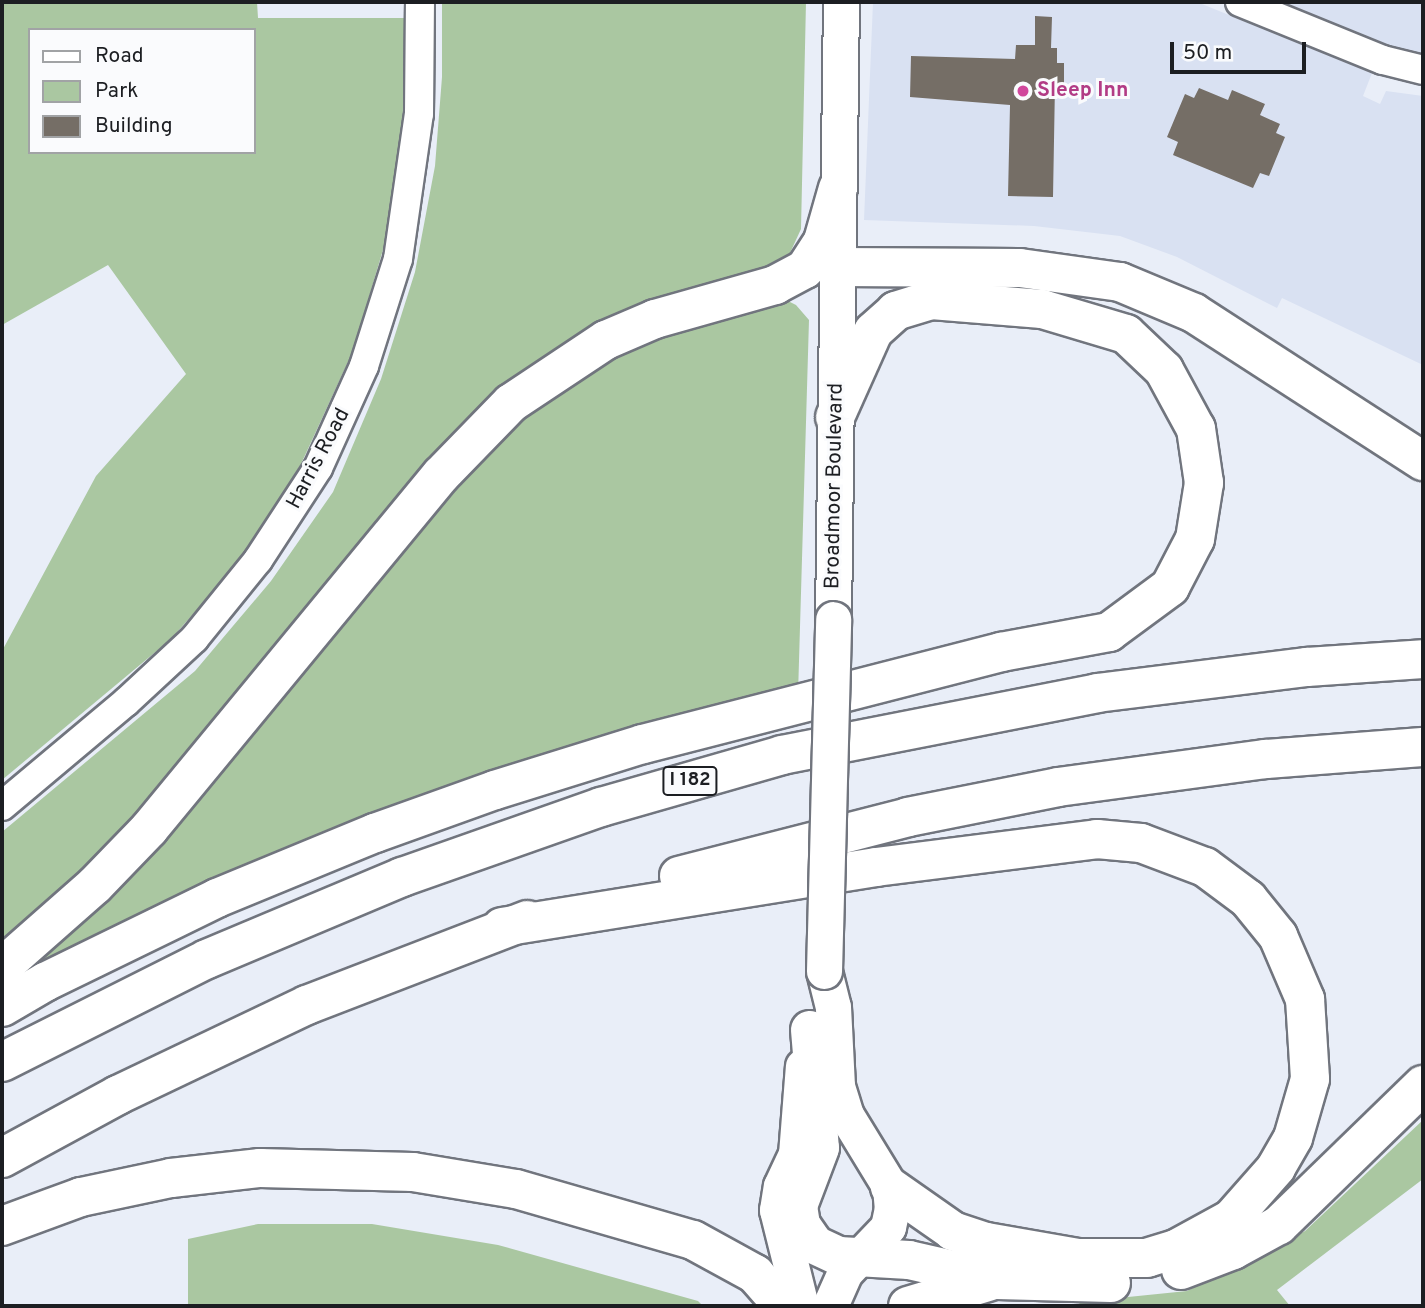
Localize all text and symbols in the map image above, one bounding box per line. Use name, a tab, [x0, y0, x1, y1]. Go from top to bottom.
legend	[28, 28, 256, 154]
scale bar	[1173, 28, 1310, 72]
text: 50 m	[1183, 40, 1232, 67]
text: Road	[95, 43, 144, 70]
text: Park	[95, 78, 138, 105]
place label: Sleep Inn	[1037, 78, 1128, 104]
marker: Sleep Inn	[1015, 83, 1031, 99]
text: Building	[95, 113, 173, 140]
street label: Broadmoor Boulevard	[821, 383, 849, 589]
street label: Harris Road	[282, 404, 356, 514]
road number: I 182	[662, 766, 718, 796]

